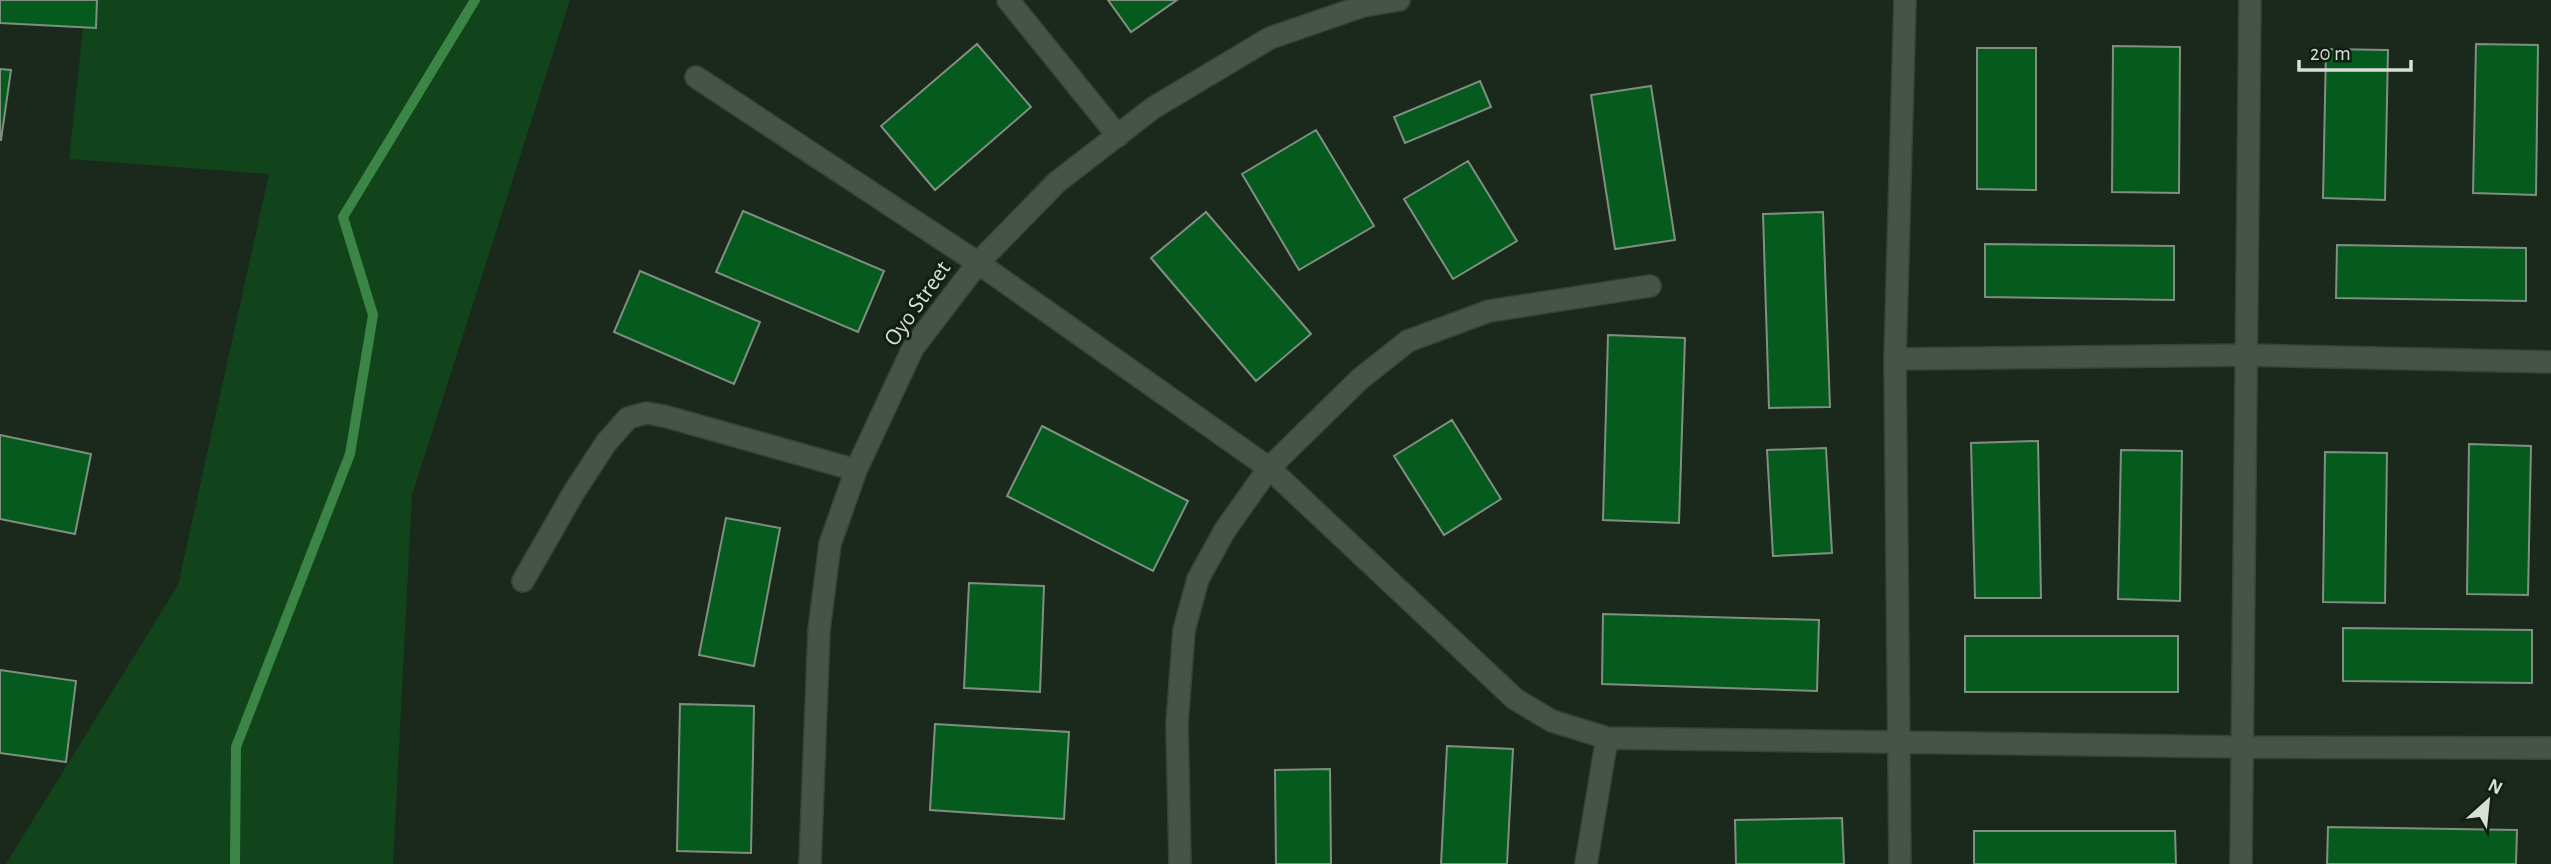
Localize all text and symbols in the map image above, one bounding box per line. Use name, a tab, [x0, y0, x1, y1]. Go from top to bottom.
scale bar	[2299, 28, 2411, 72]
text: 20 m	[2310, 43, 2351, 64]
street label: Oyo Street	[880, 257, 956, 350]
north arrow	[2453, 766, 2523, 836]
text: N	[2485, 776, 2505, 799]

